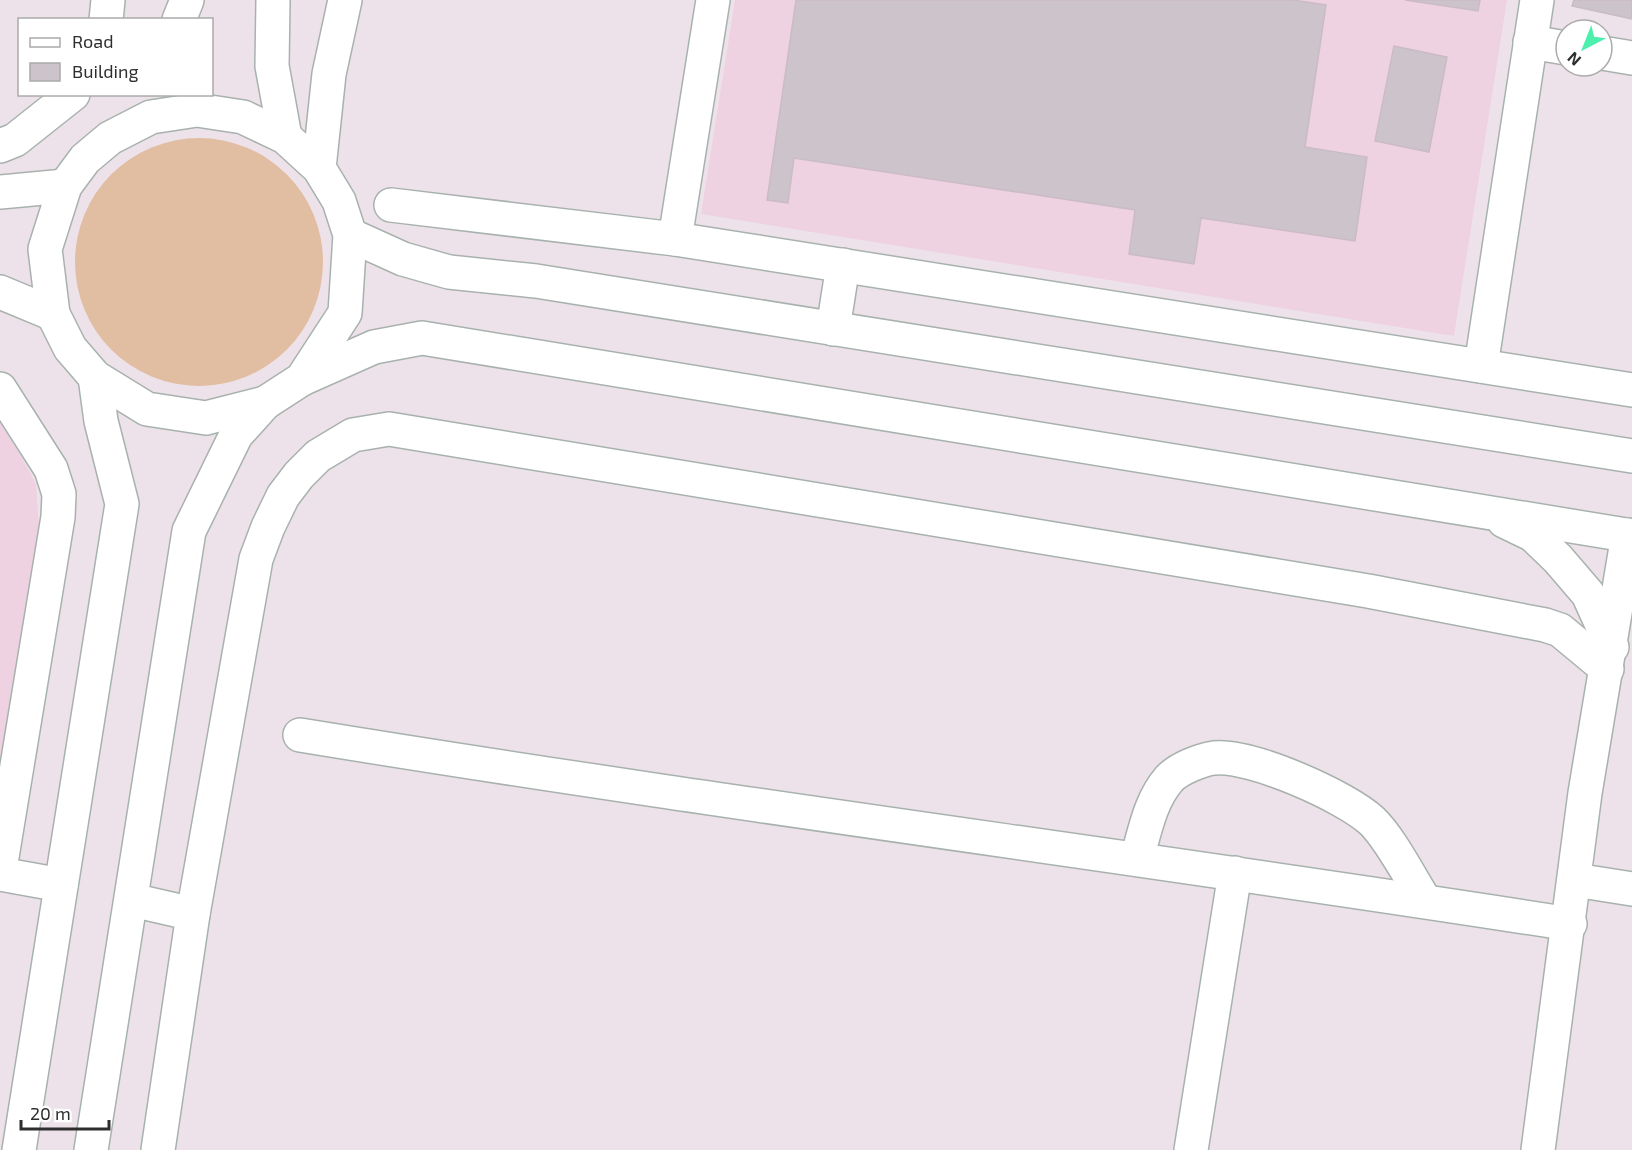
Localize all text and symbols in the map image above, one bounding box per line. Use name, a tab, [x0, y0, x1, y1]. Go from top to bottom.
legend	[18, 18, 213, 96]
north arrow	[1554, 18, 1614, 78]
text: Road	[72, 30, 113, 52]
text: N	[1563, 49, 1584, 70]
text: Building	[72, 60, 139, 82]
scale bar	[21, 1093, 110, 1131]
text: 20 m	[30, 1102, 71, 1124]

